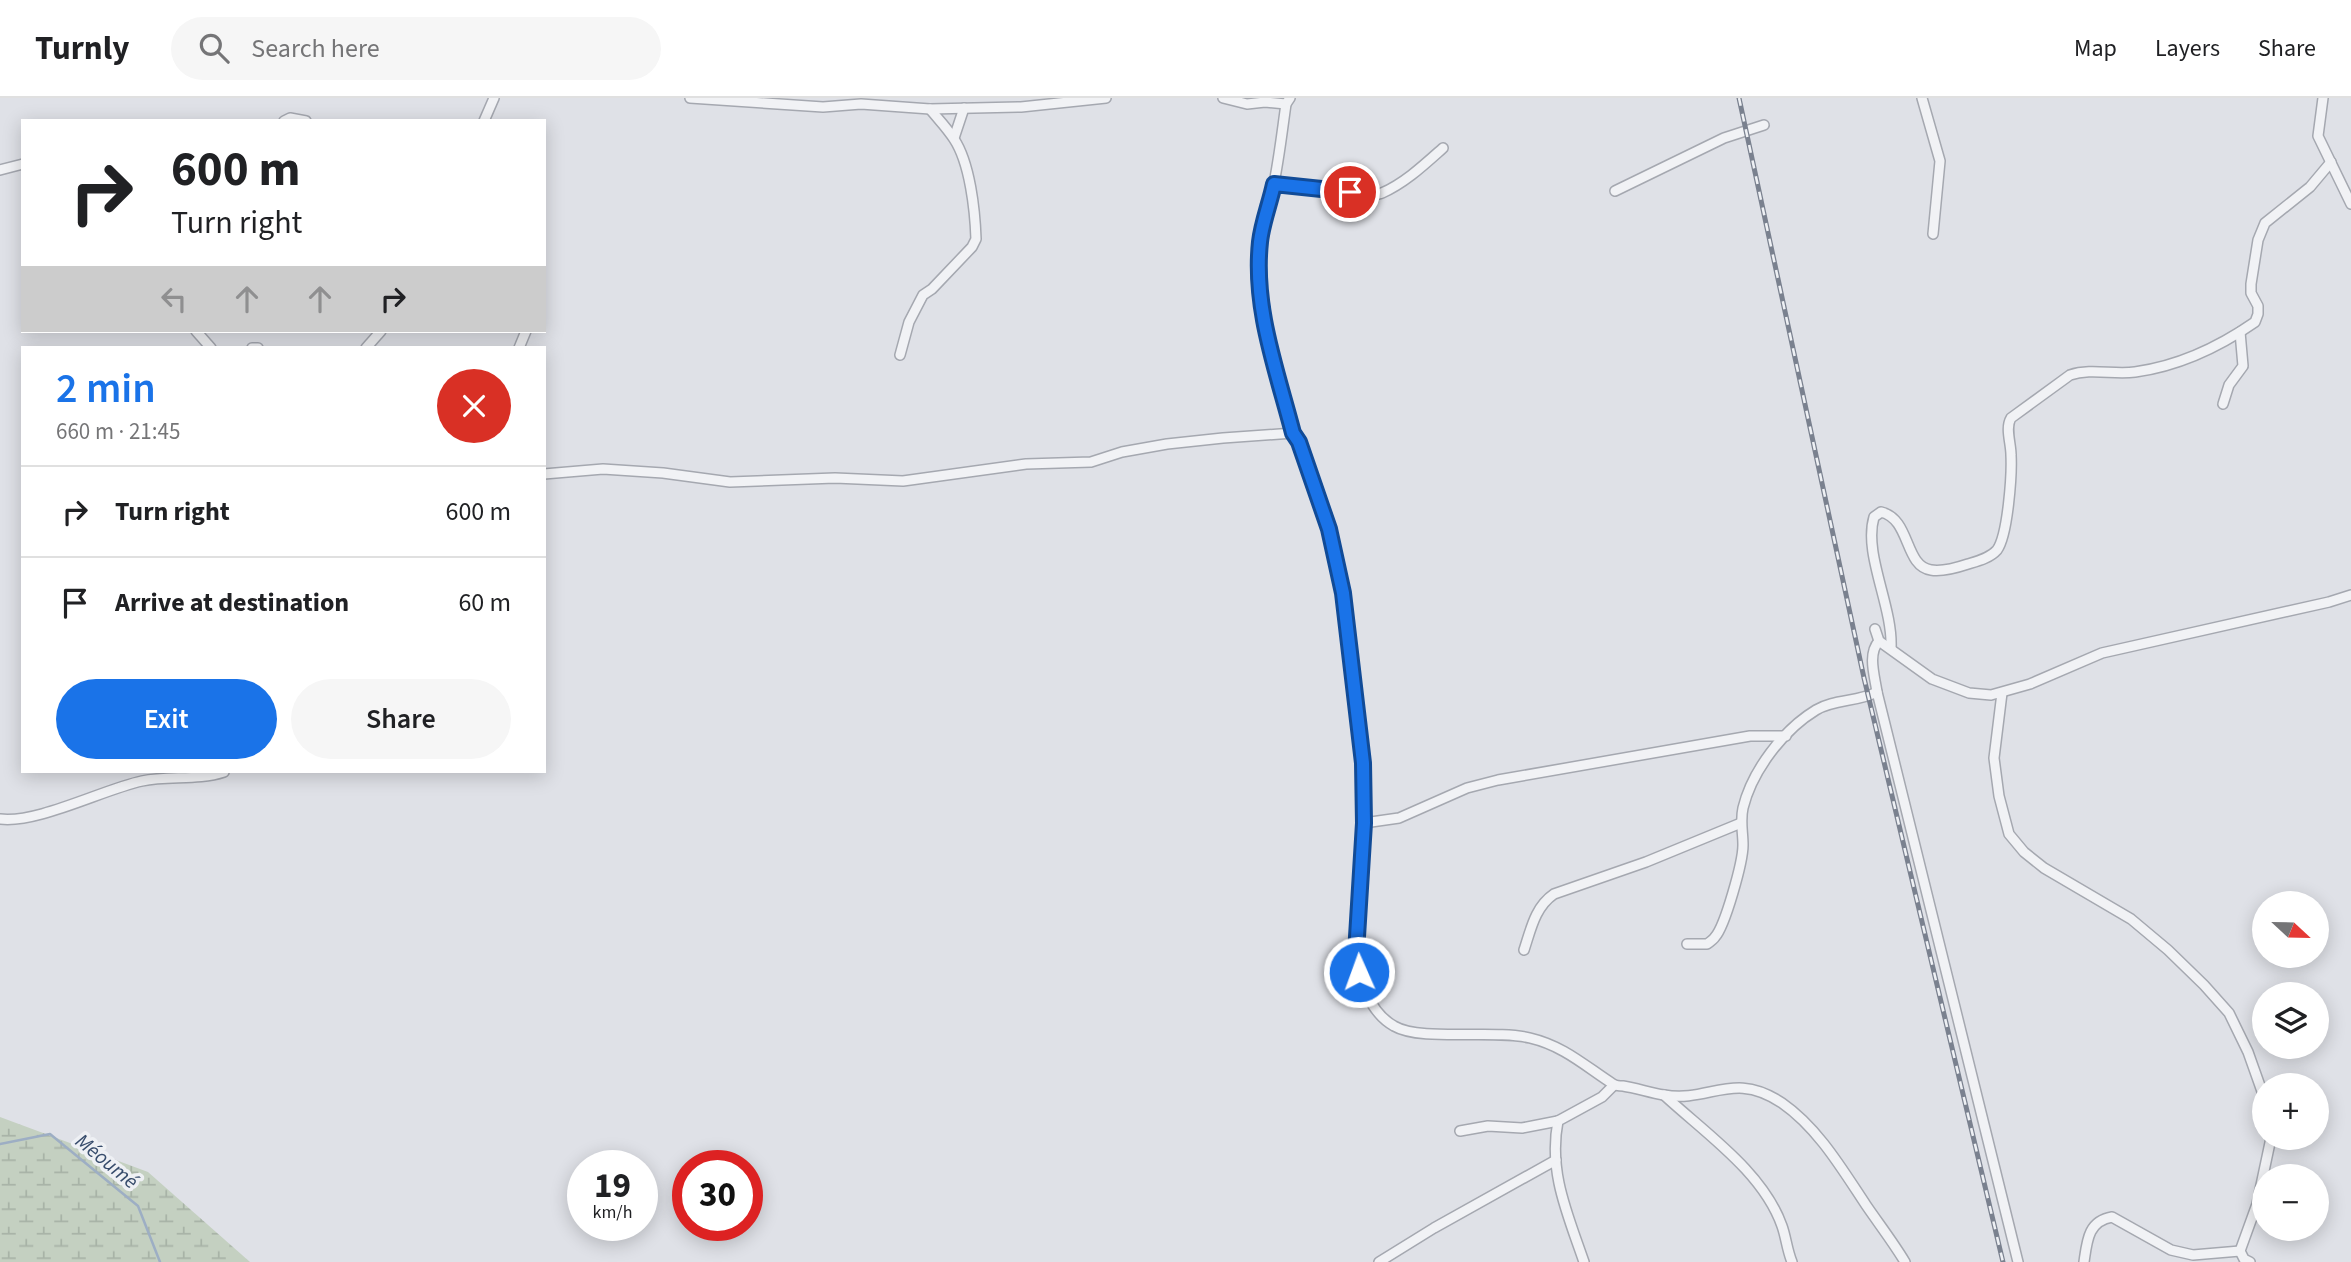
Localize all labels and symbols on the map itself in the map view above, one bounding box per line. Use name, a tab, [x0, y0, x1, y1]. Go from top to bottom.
pin	[1320, 162, 1380, 222]
north arrow	[2252, 891, 2329, 968]
position arrow	[1322, 935, 1396, 1009]
water label: Méoumé	[69, 1126, 146, 1196]
speed limit sign: 30	[672, 1150, 763, 1241]

